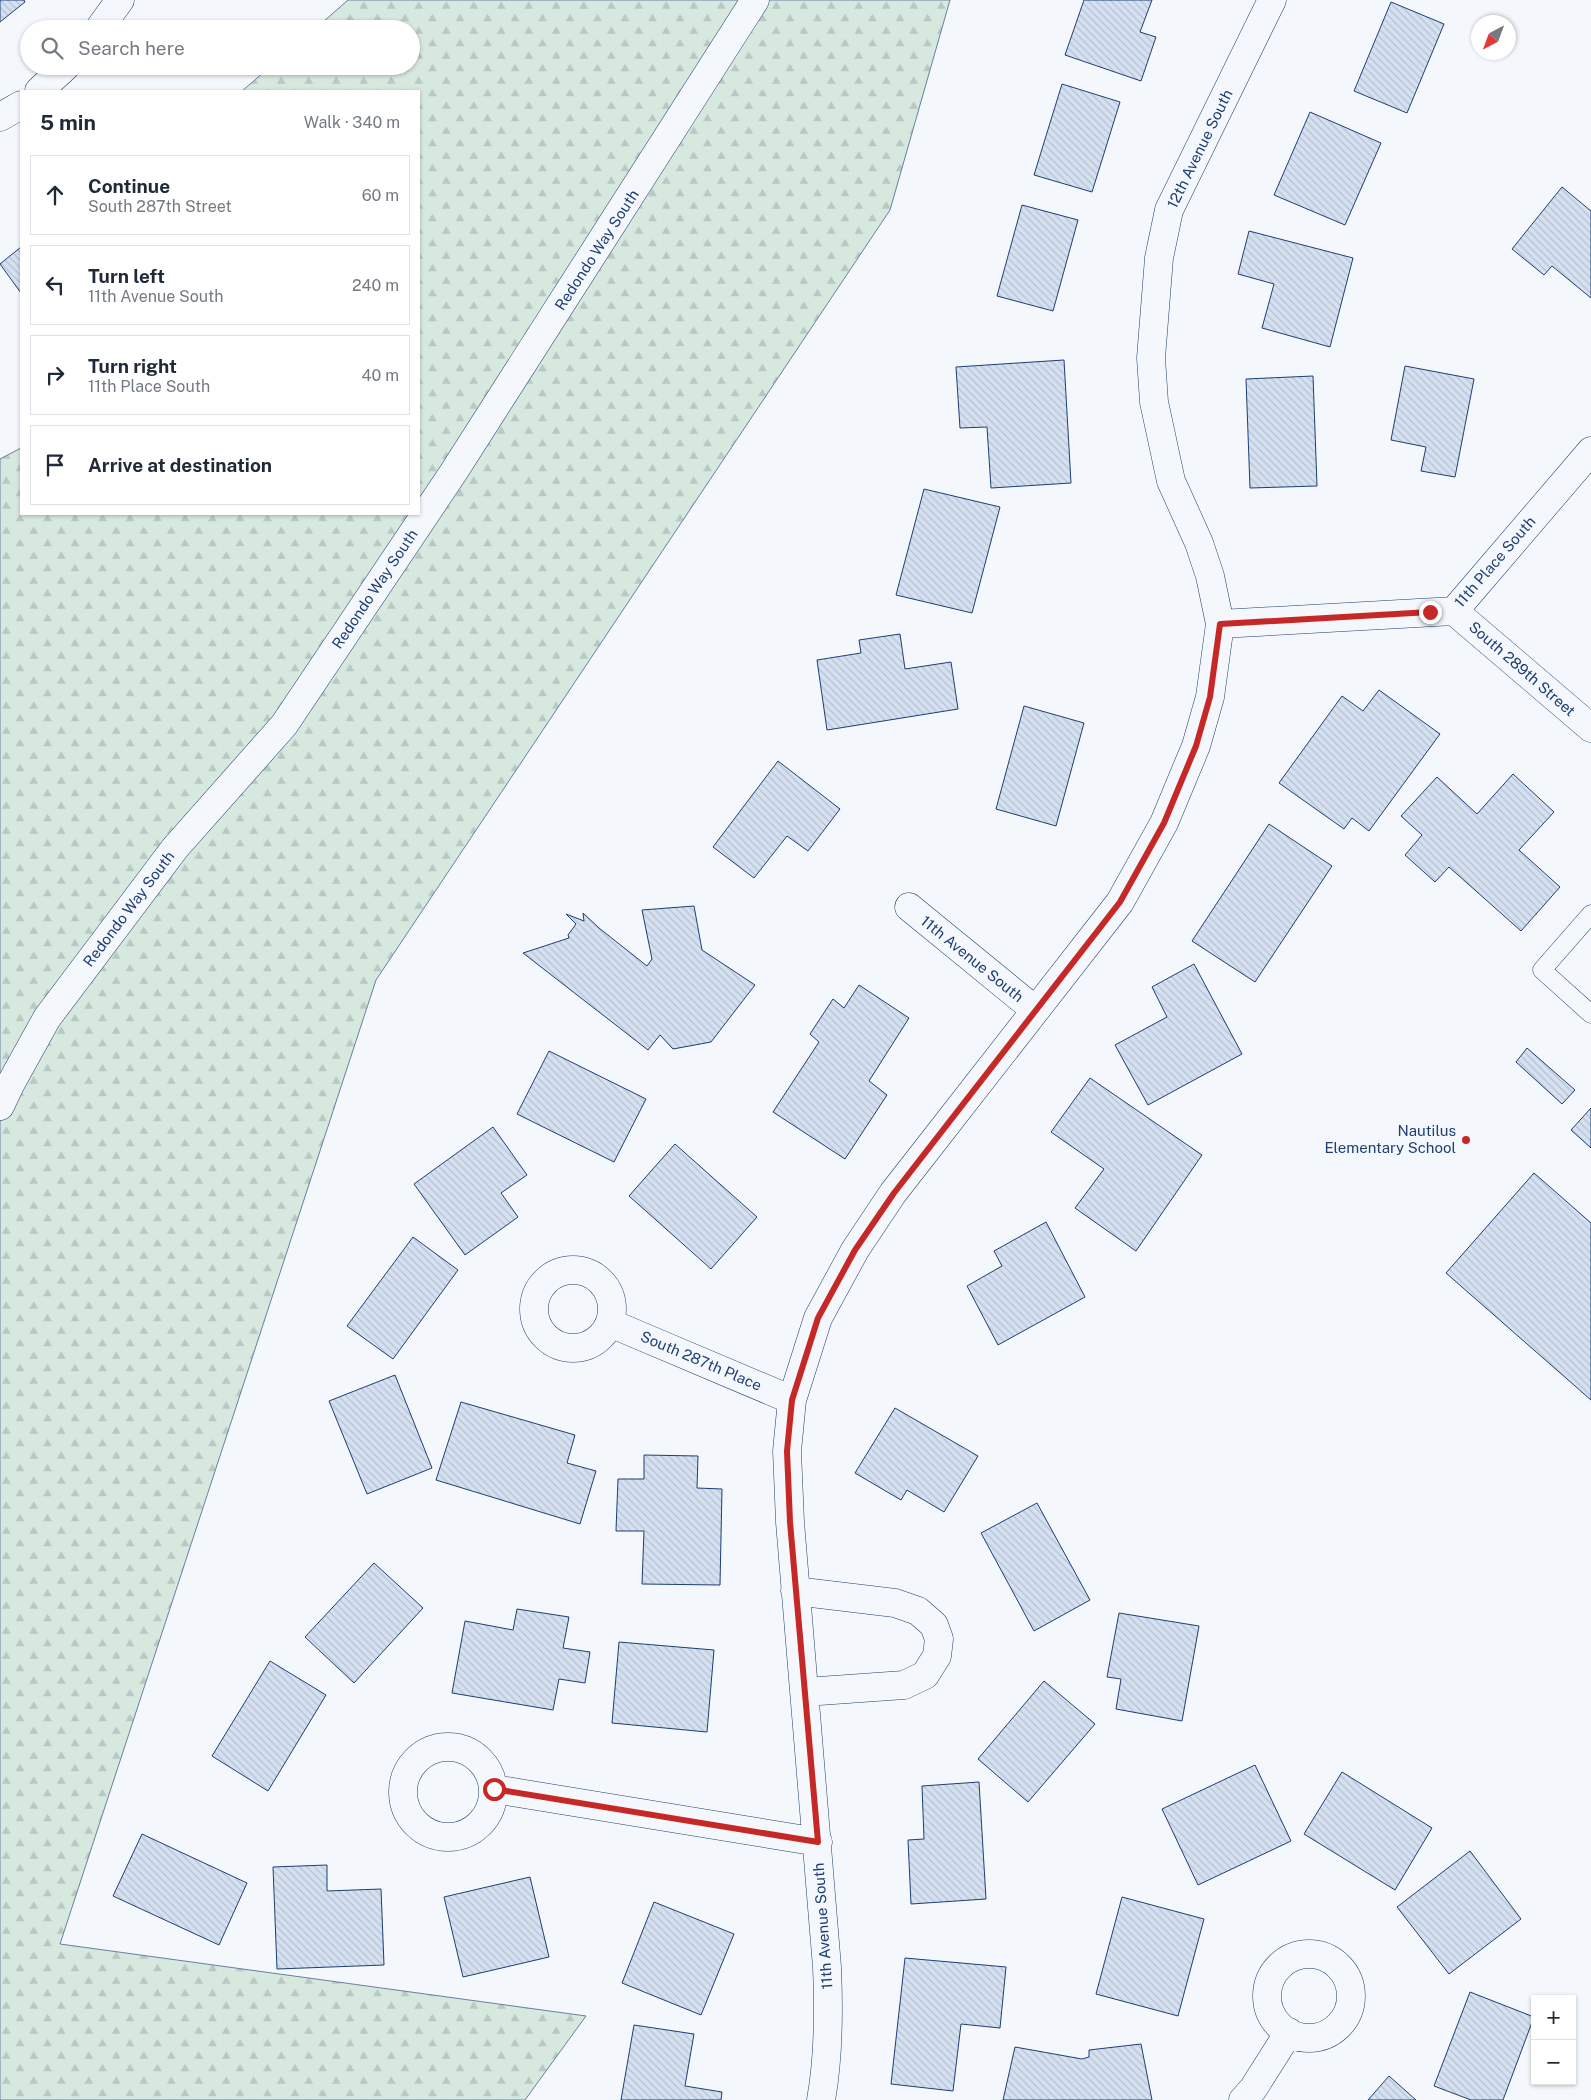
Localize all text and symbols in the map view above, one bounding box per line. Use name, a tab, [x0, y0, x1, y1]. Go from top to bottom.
north arrow	[1471, 15, 1516, 60]
search box	[20, 20, 420, 75]
icon: search	[38, 34, 66, 62]
text: Search here	[78, 37, 185, 59]
street label: 12th Avenue South	[1163, 87, 1236, 211]
text: 5 min	[40, 110, 96, 135]
text: Walk · 340 m	[304, 113, 400, 132]
text: Continue	[88, 175, 170, 197]
icon: ahead	[41, 181, 69, 209]
text: 60 m	[362, 186, 399, 205]
street label: Redondo Way South	[551, 186, 642, 313]
text: South 287th Street	[88, 197, 232, 216]
text: Turn left	[88, 265, 165, 287]
icon: left	[41, 271, 69, 299]
text: 240 m	[352, 276, 399, 295]
text: 11th Avenue South	[88, 287, 224, 306]
text: Turn right	[88, 355, 177, 377]
icon: right	[41, 361, 69, 389]
text: 40 m	[361, 366, 399, 385]
text: 11th Place South	[88, 377, 210, 396]
icon: arrive	[41, 451, 69, 479]
text: Arrive at destination	[88, 454, 272, 476]
street label: 11th Place South	[1451, 513, 1539, 610]
street label: Redondo Way South	[328, 526, 421, 652]
route end	[1419, 601, 1442, 624]
street label: South 289th Street	[1466, 618, 1579, 719]
street label: Redondo Way South	[80, 848, 178, 970]
street label: 11th Avenue South	[918, 912, 1027, 1005]
place label: Nautilus Elementary School	[1324, 1122, 1456, 1156]
marker: Nautilus Elementary School	[1460, 1134, 1472, 1146]
street label: South 287th Place	[638, 1327, 764, 1394]
route start	[483, 1778, 506, 1801]
street label: 11th Avenue South	[810, 1862, 835, 1990]
map controls	[1531, 1995, 1576, 2085]
button: +	[1531, 1995, 1576, 2040]
button: −	[1531, 2040, 1576, 2085]

